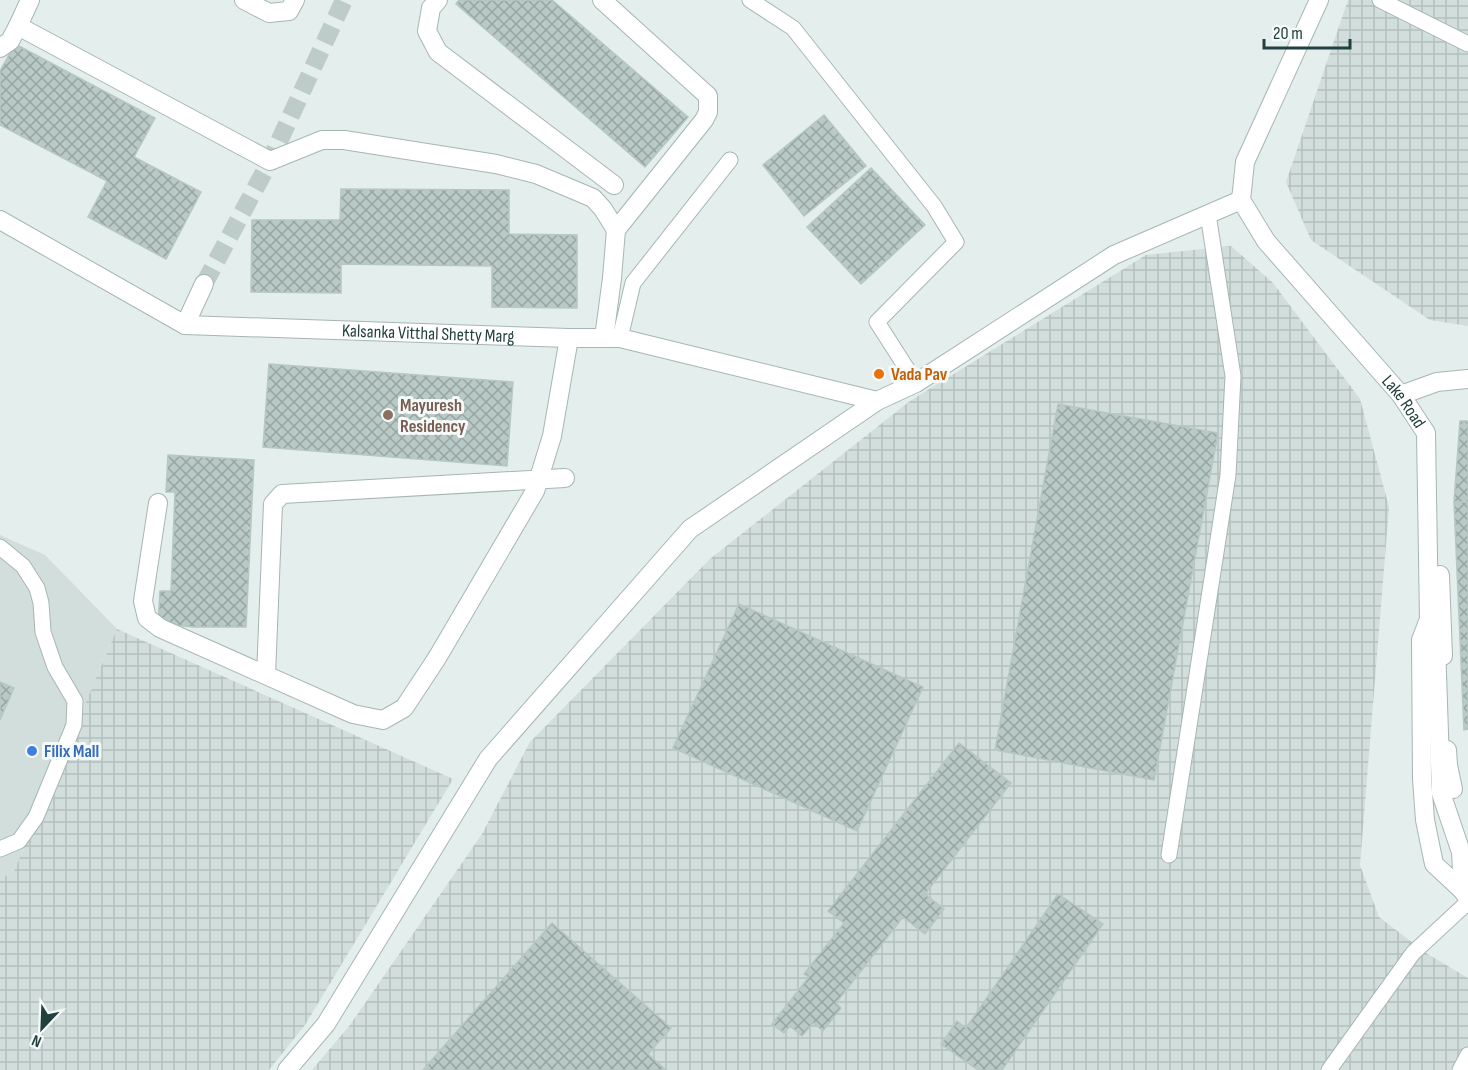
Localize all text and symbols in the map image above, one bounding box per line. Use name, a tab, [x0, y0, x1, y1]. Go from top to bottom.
scale bar	[1264, 12, 1350, 50]
text: 20 m	[1273, 23, 1303, 44]
street label: Kalsanka Vitthal Shetty Marg	[342, 320, 515, 347]
place label: Vada Pav	[891, 364, 948, 385]
marker: Vada Pav	[872, 367, 886, 381]
street label: Lake Road	[1377, 371, 1430, 432]
place label: Mayuresh Residency	[400, 395, 466, 437]
marker: Mayuresh Residency	[381, 408, 395, 422]
place label: Filix Mall	[44, 741, 99, 762]
marker: Filix Mall	[25, 744, 39, 758]
north arrow	[12, 998, 72, 1058]
text: N	[29, 1030, 44, 1051]

